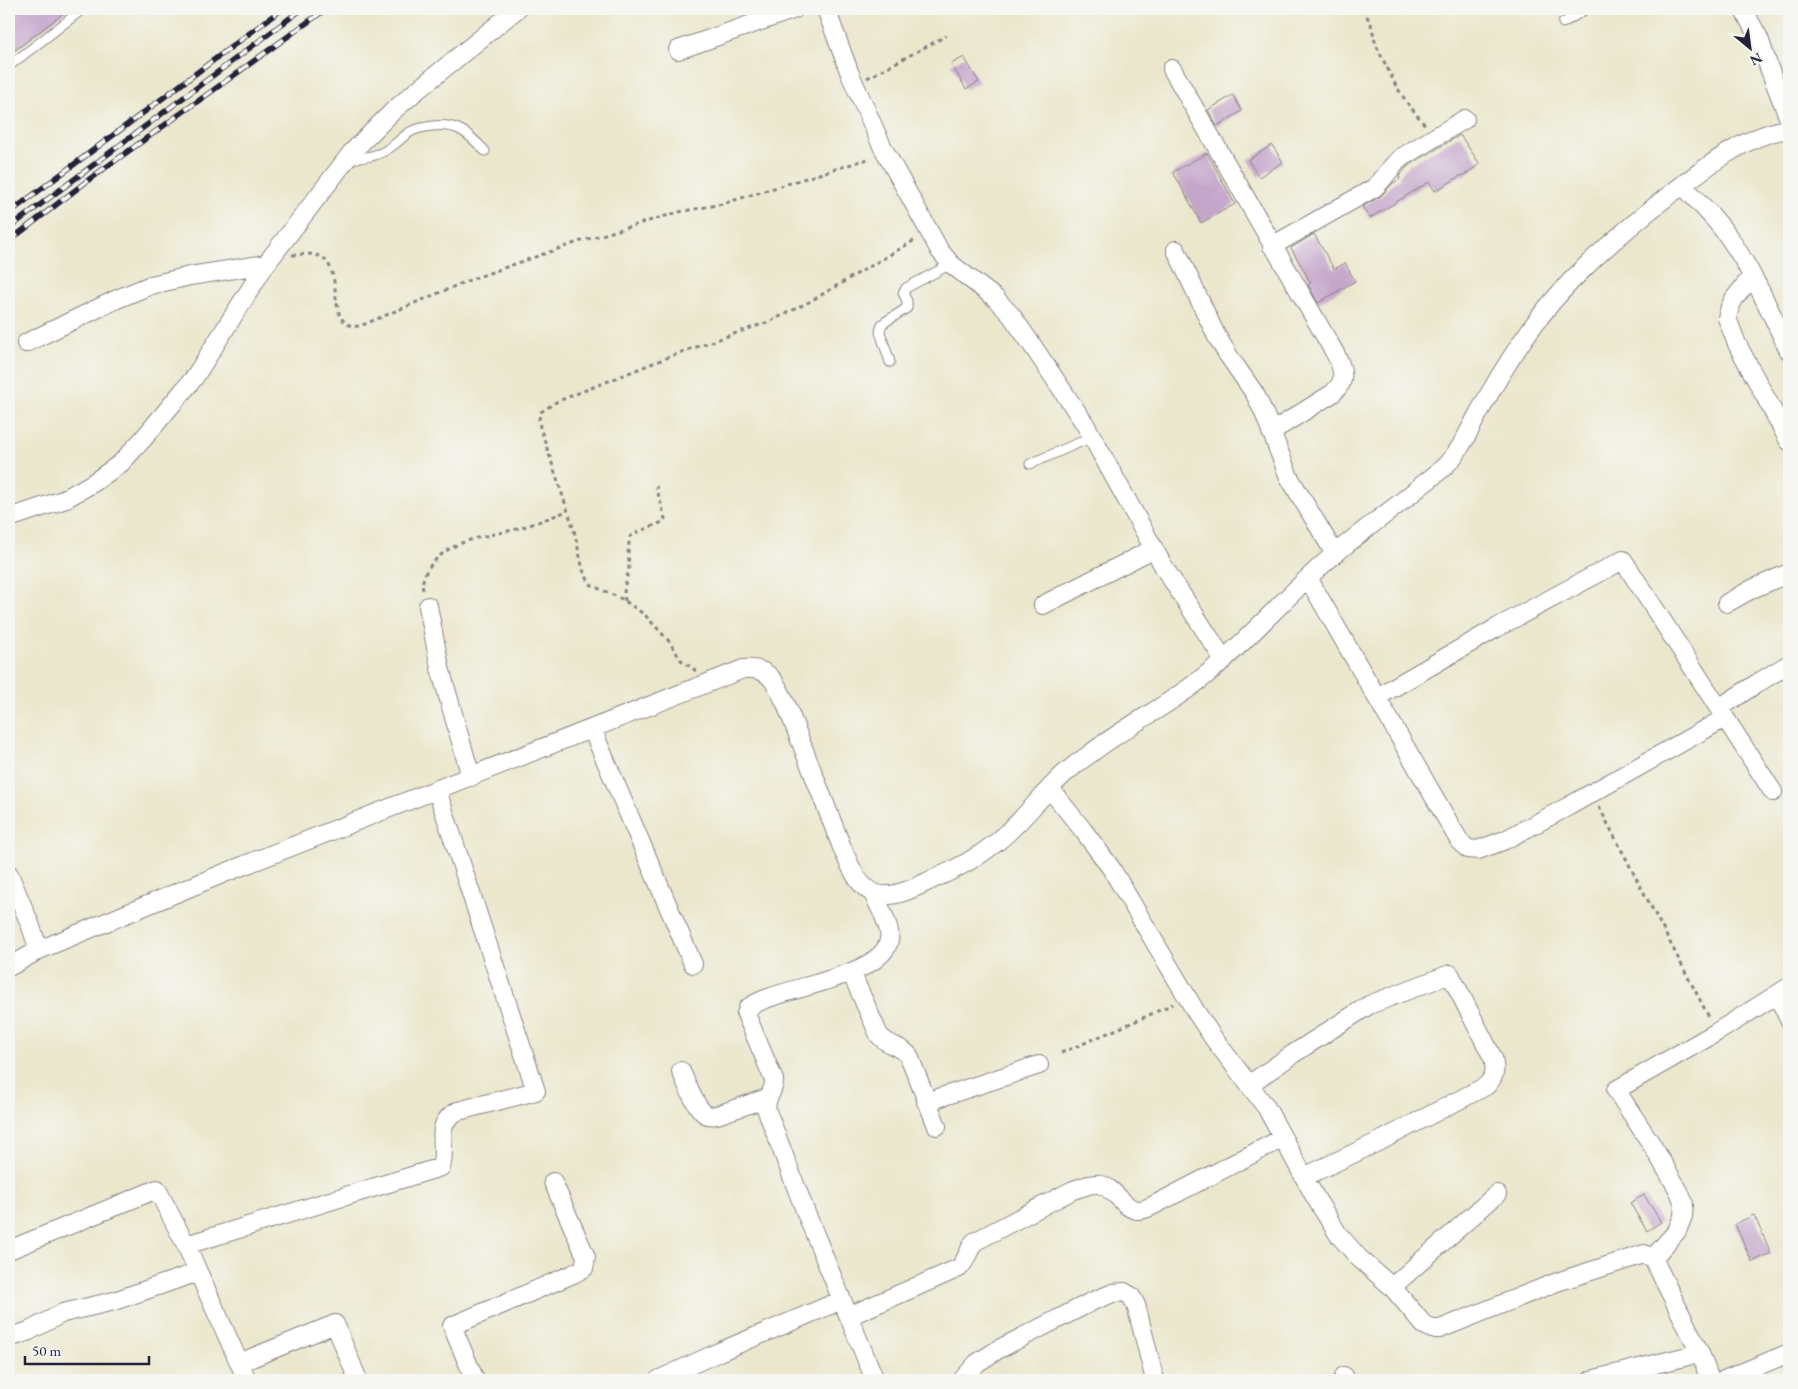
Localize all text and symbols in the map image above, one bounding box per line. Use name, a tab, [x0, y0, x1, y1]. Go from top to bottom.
north arrow	[1726, 22, 1776, 72]
text: N	[1746, 49, 1766, 70]
scale bar	[25, 1334, 149, 1366]
text: 50 m	[32, 1341, 61, 1360]

